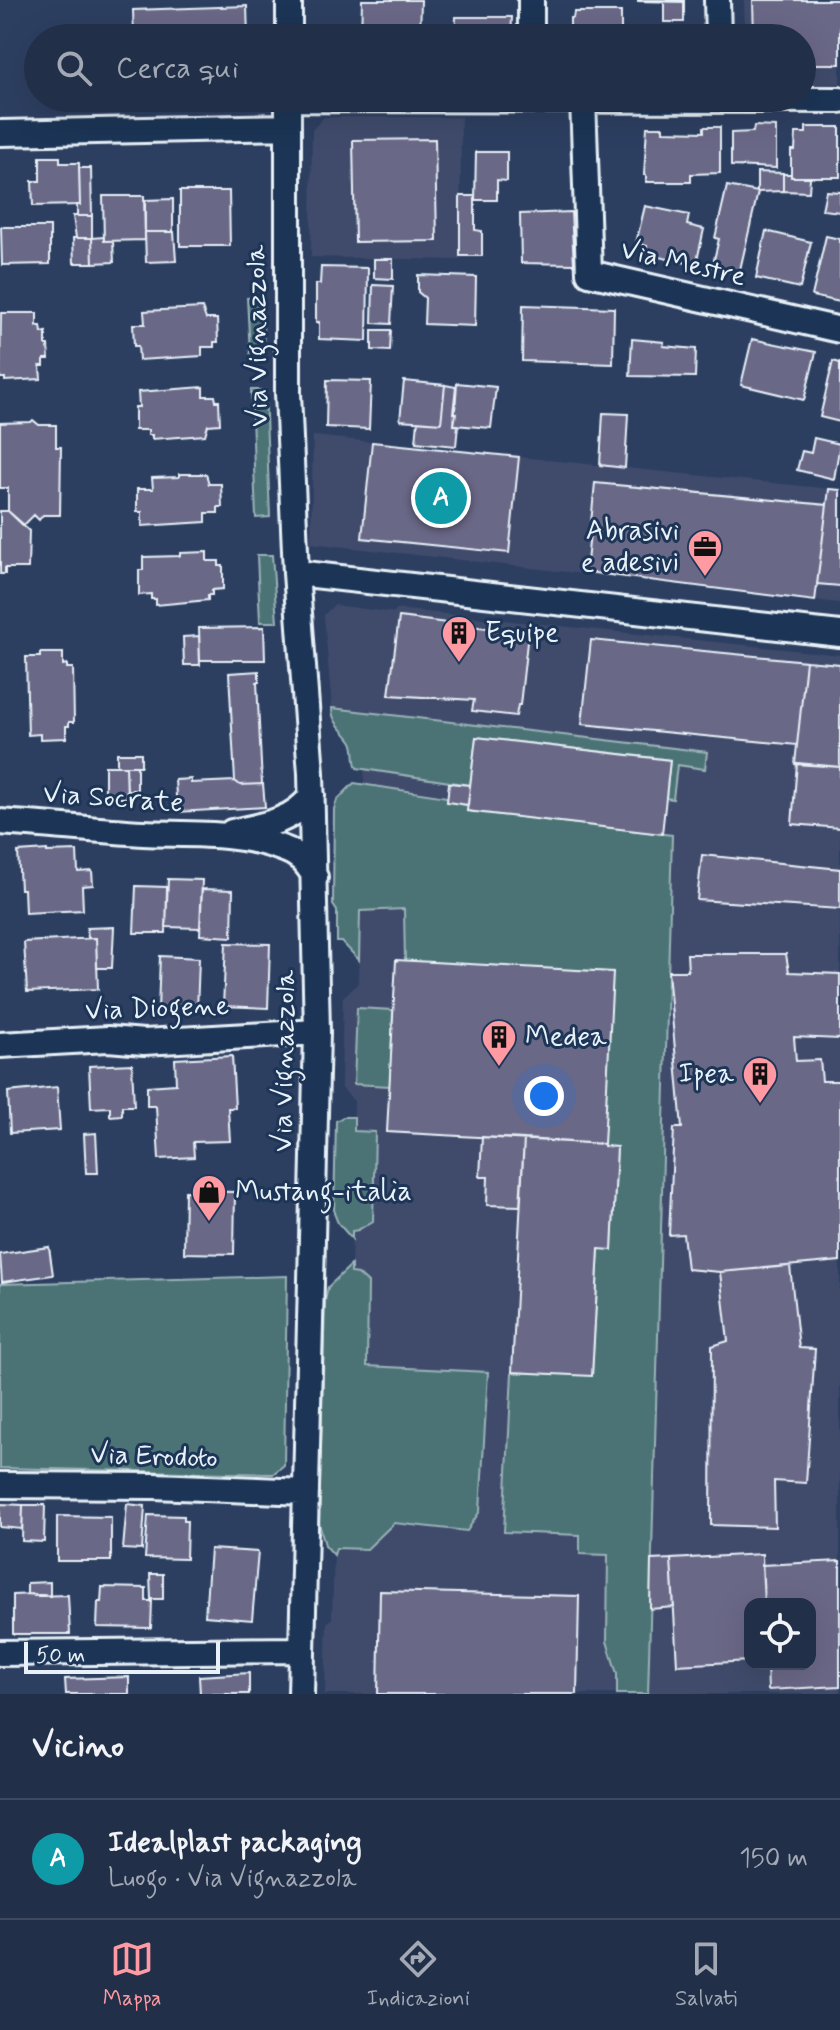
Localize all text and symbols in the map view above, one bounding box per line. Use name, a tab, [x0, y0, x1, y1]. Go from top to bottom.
search box	[24, 24, 816, 112]
icon: search	[52, 46, 96, 90]
text: Cerca qui	[116, 49, 239, 88]
street label: Via Mestre	[617, 232, 749, 296]
street label: Via Vignazzola	[238, 244, 281, 427]
pin: A	[415, 468, 467, 528]
place label: Abrasivi e adesivi	[581, 513, 679, 582]
office icon: Abrasivi e adesivi	[686, 528, 724, 578]
building icon: Equipe	[440, 614, 478, 664]
place label: Equipe	[485, 615, 559, 652]
street label: Via Socrate	[42, 776, 184, 822]
street label: Via Vignazzola	[265, 969, 308, 1152]
street label: Via Diogene	[84, 988, 230, 1033]
building icon: Medea	[480, 1018, 518, 1068]
place label: Medea	[525, 1019, 607, 1056]
building icon: Ipea	[741, 1055, 779, 1105]
place label: Ipea	[679, 1056, 734, 1093]
your location	[524, 1076, 564, 1116]
shop icon: Mustang-italia	[190, 1173, 228, 1223]
place label: Mustang-italia	[235, 1174, 412, 1214]
street label: Via Erodoto	[90, 1436, 218, 1478]
map controls	[744, 1598, 816, 1670]
button: locate	[744, 1598, 816, 1670]
scale bar	[24, 1638, 220, 1674]
text: 50 m	[36, 1642, 85, 1670]
text: Vicino	[32, 1724, 124, 1769]
text: Idealplast packaging	[108, 1823, 362, 1862]
text: A	[49, 1842, 67, 1876]
text: 150 m	[739, 1842, 808, 1876]
text: Luogo · Via Vignazzola	[108, 1862, 357, 1896]
tab: Mappa	[103, 1937, 161, 2013]
tab: Indicazioni	[367, 1937, 470, 2013]
tab: Salvati	[675, 1937, 737, 2013]

